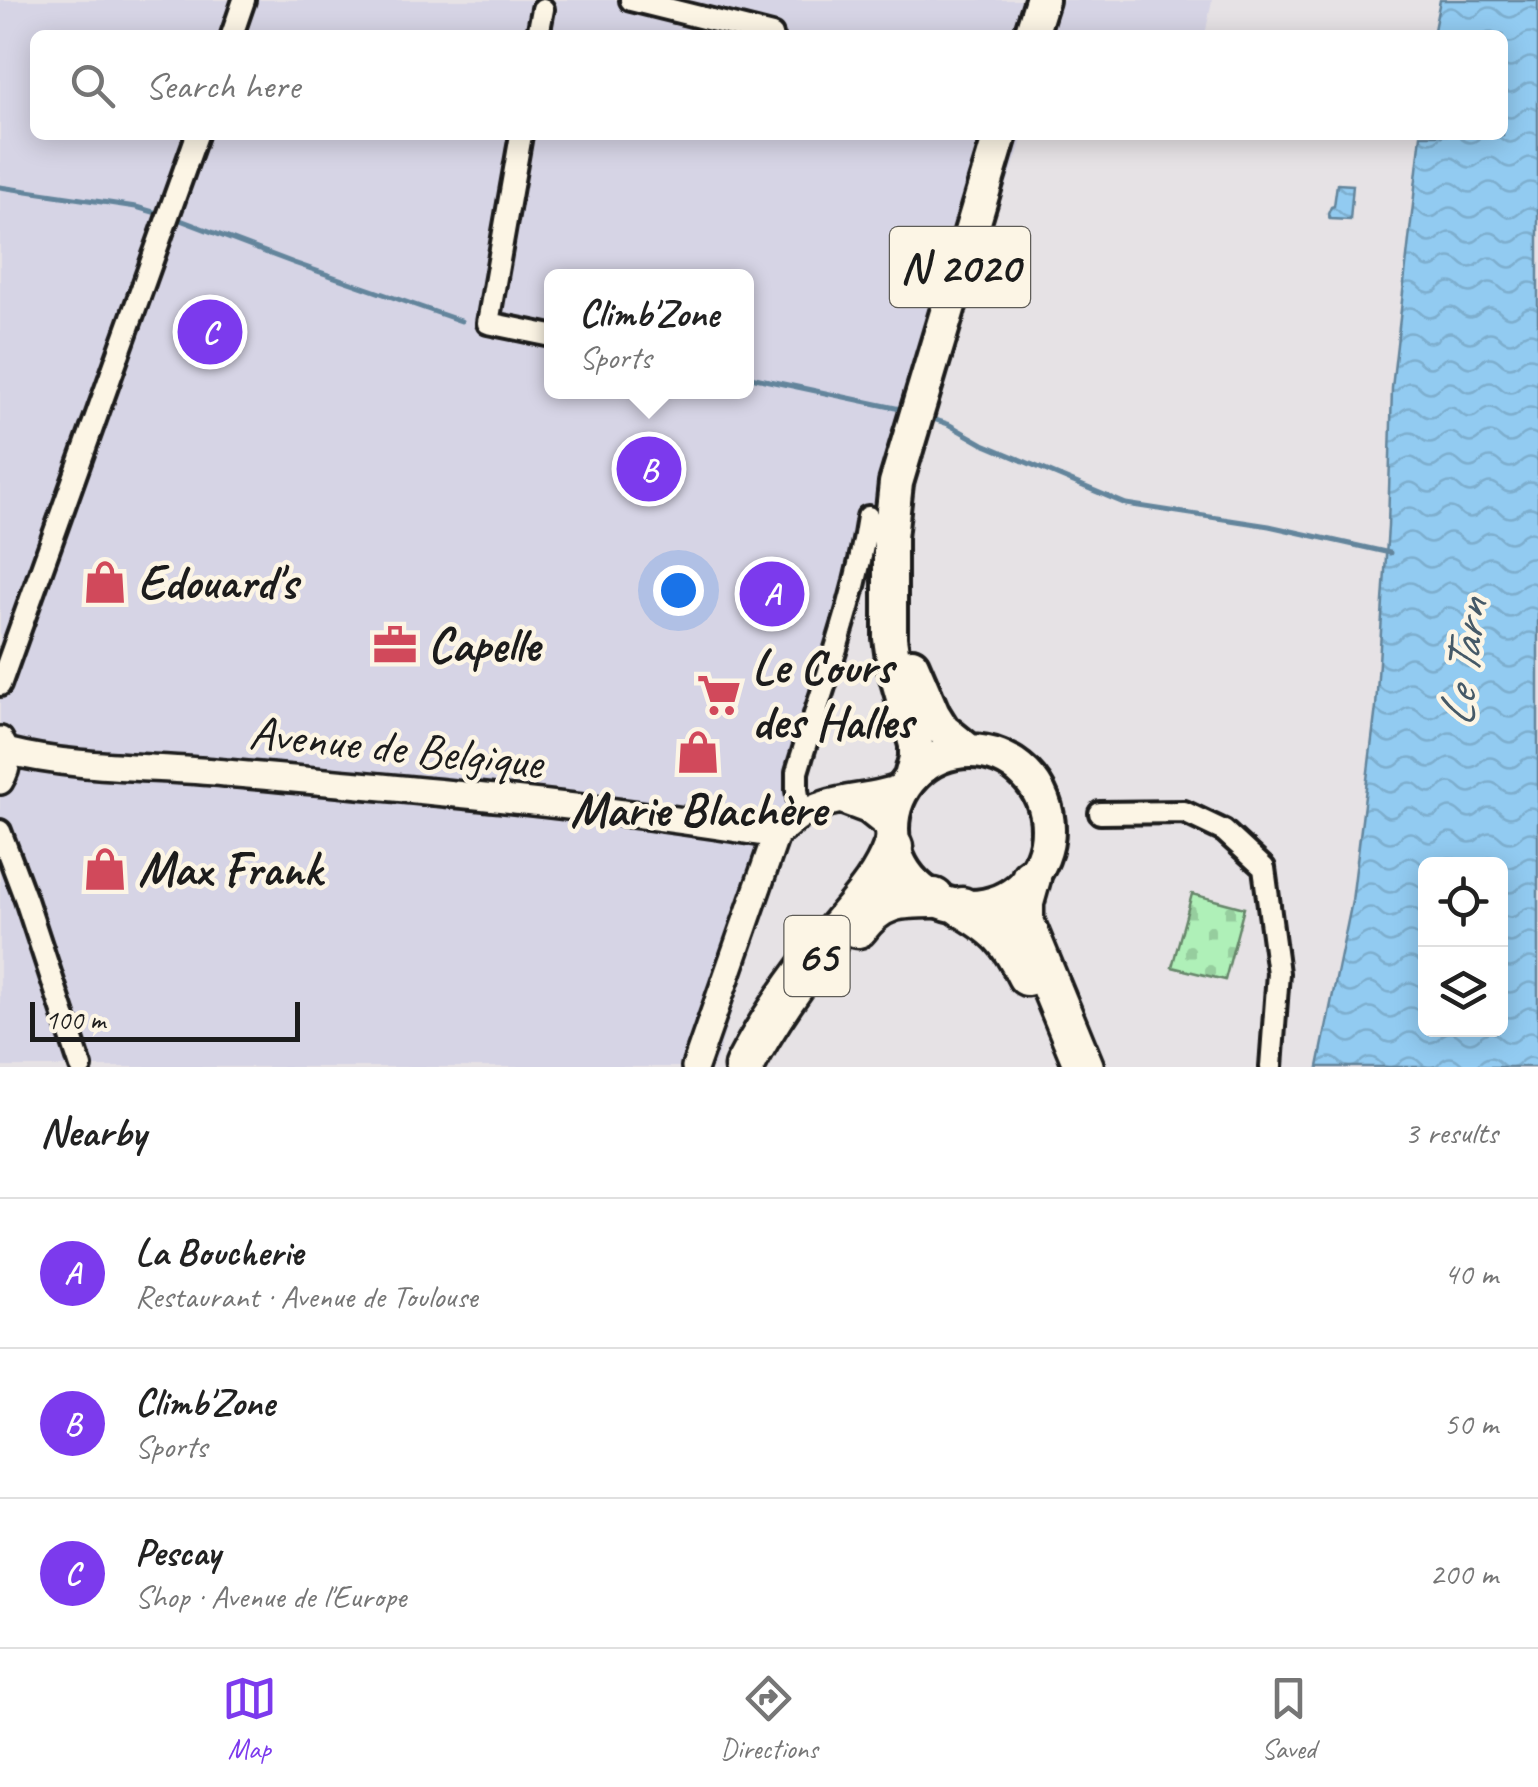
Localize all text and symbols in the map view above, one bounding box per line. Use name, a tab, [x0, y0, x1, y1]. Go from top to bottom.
search box	[30, 30, 1508, 140]
icon: search	[65, 58, 120, 113]
text: Search here	[145, 62, 300, 109]
road number: N 2020	[890, 227, 1030, 307]
popup	[544, 269, 754, 399]
text: Climb'Zone	[579, 290, 719, 337]
pin: C	[178, 294, 242, 370]
text: Sports	[579, 337, 651, 378]
pin: B	[616, 432, 682, 506]
place label: Edouard's	[138, 552, 301, 612]
pin: A	[740, 556, 804, 632]
shop icon: Edouard's	[81, 558, 129, 606]
your location	[653, 565, 704, 616]
water label: Le Tarn	[1424, 592, 1502, 730]
place label: Capelle	[428, 615, 544, 675]
office icon: Capelle	[371, 621, 419, 669]
place label: Le Cours des Halles	[752, 637, 918, 752]
supermarket icon: Le Cours des Halles	[695, 671, 743, 719]
street label: Avenue de Belgique	[247, 702, 549, 793]
shop icon: Marie Blachère	[674, 728, 722, 776]
place label: Marie Blachère	[570, 780, 830, 840]
place label: Max Frank	[138, 839, 325, 899]
shop icon: Max Frank	[81, 845, 129, 893]
map controls	[1418, 857, 1508, 1037]
button: locate	[1418, 857, 1508, 947]
road number: 65	[784, 916, 850, 996]
button: layers	[1418, 947, 1508, 1037]
scale bar	[30, 997, 300, 1042]
text: 100 m	[45, 1002, 105, 1037]
text: Nearby	[40, 1106, 146, 1159]
text: 3 results	[1404, 1112, 1498, 1153]
text: La Boucherie	[135, 1229, 303, 1276]
text: A	[64, 1253, 81, 1294]
text: 40 m	[1444, 1253, 1498, 1294]
text: Restaurant · Avenue de Toulouse	[135, 1276, 478, 1317]
text: Climb'Zone	[135, 1379, 275, 1426]
text: B	[64, 1403, 81, 1444]
text: 50 m	[1444, 1403, 1498, 1444]
text: Sports	[135, 1426, 207, 1467]
text: Pescay	[135, 1529, 220, 1576]
text: C	[65, 1553, 80, 1594]
text: 200 m	[1429, 1553, 1498, 1594]
text: Shop · Avenue de l'Europe	[135, 1576, 406, 1617]
tab: Map	[222, 1671, 277, 1766]
tab: Directions	[720, 1671, 818, 1766]
tab: Saved	[1261, 1671, 1316, 1766]

